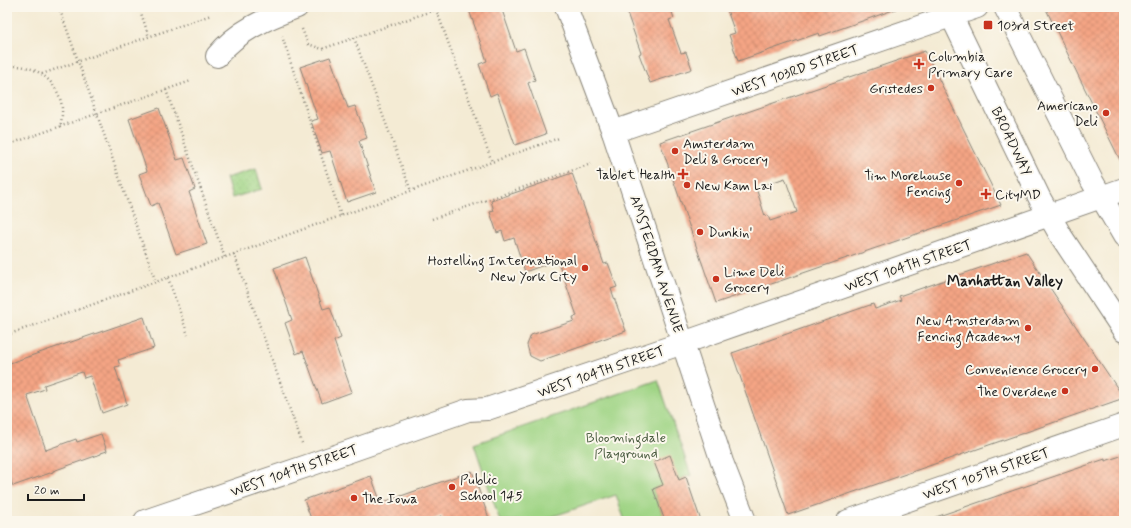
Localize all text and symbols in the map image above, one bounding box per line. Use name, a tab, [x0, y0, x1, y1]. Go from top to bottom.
place label: 103rd Street	[997, 17, 1075, 35]
marker: 103rd Street	[982, 19, 994, 31]
street label: WEST 103RD STREET	[729, 41, 861, 101]
place label: Columbia Primary Care	[928, 48, 1013, 82]
marker: Columbia Primary Care	[913, 58, 925, 70]
place label: Gristedes	[869, 80, 923, 98]
marker: Gristedes	[926, 83, 936, 93]
place label: Americano Deli	[1037, 97, 1098, 131]
street label: BROADWAY	[987, 104, 1036, 179]
marker: Americano Deli	[1101, 108, 1111, 118]
place label: Amsterdam Deli & Grocery	[683, 135, 768, 169]
marker: Amsterdam Deli & Grocery	[670, 146, 680, 156]
place label: Tablet Health	[596, 166, 675, 184]
place label: Tim Morehouse Fencing	[864, 167, 951, 203]
marker: Tablet Health	[678, 169, 688, 179]
place label: New Kam Lai	[695, 177, 773, 195]
marker: Tim Morehouse Fencing	[954, 178, 964, 188]
marker: New Kam Lai	[682, 180, 692, 190]
place label: CityMD	[995, 186, 1041, 204]
marker: CityMD	[980, 188, 992, 200]
street label: AMSTERDAM AVENUE	[625, 193, 687, 335]
place label: Dunkin'	[708, 224, 752, 242]
marker: Dunkin'	[695, 227, 705, 237]
street label: WEST 104TH STREET	[842, 236, 974, 296]
place label: Hostelling International New York City	[428, 252, 577, 286]
marker: Hostelling International New York City	[580, 263, 590, 273]
place label: Lime Deli Grocery	[724, 263, 784, 297]
district label: Manhattan Valley	[947, 272, 1063, 292]
marker: Lime Deli Grocery	[711, 274, 721, 284]
place label: New Amsterdam Fencing Academy	[916, 312, 1020, 348]
marker: New Amsterdam Fencing Academy	[1023, 323, 1033, 333]
street label: WEST 104TH STREET	[535, 342, 667, 402]
place label: Convenience Grocery	[965, 361, 1087, 379]
marker: Convenience Grocery	[1090, 364, 1100, 374]
place label: The Overdene	[977, 383, 1057, 401]
marker: The Overdene	[1060, 386, 1070, 396]
park label: Bloomingdale Playground	[586, 429, 666, 463]
street label: WEST 104TH STREET	[228, 441, 360, 501]
street label: WEST 105TH STREET	[920, 444, 1052, 504]
place label: Public School 145	[460, 471, 523, 505]
scale bar	[28, 476, 84, 502]
marker: Public School 145	[447, 482, 457, 492]
text: 20 m	[34, 483, 60, 499]
place label: The Iowa	[362, 490, 417, 508]
marker: The Iowa	[349, 493, 359, 503]

